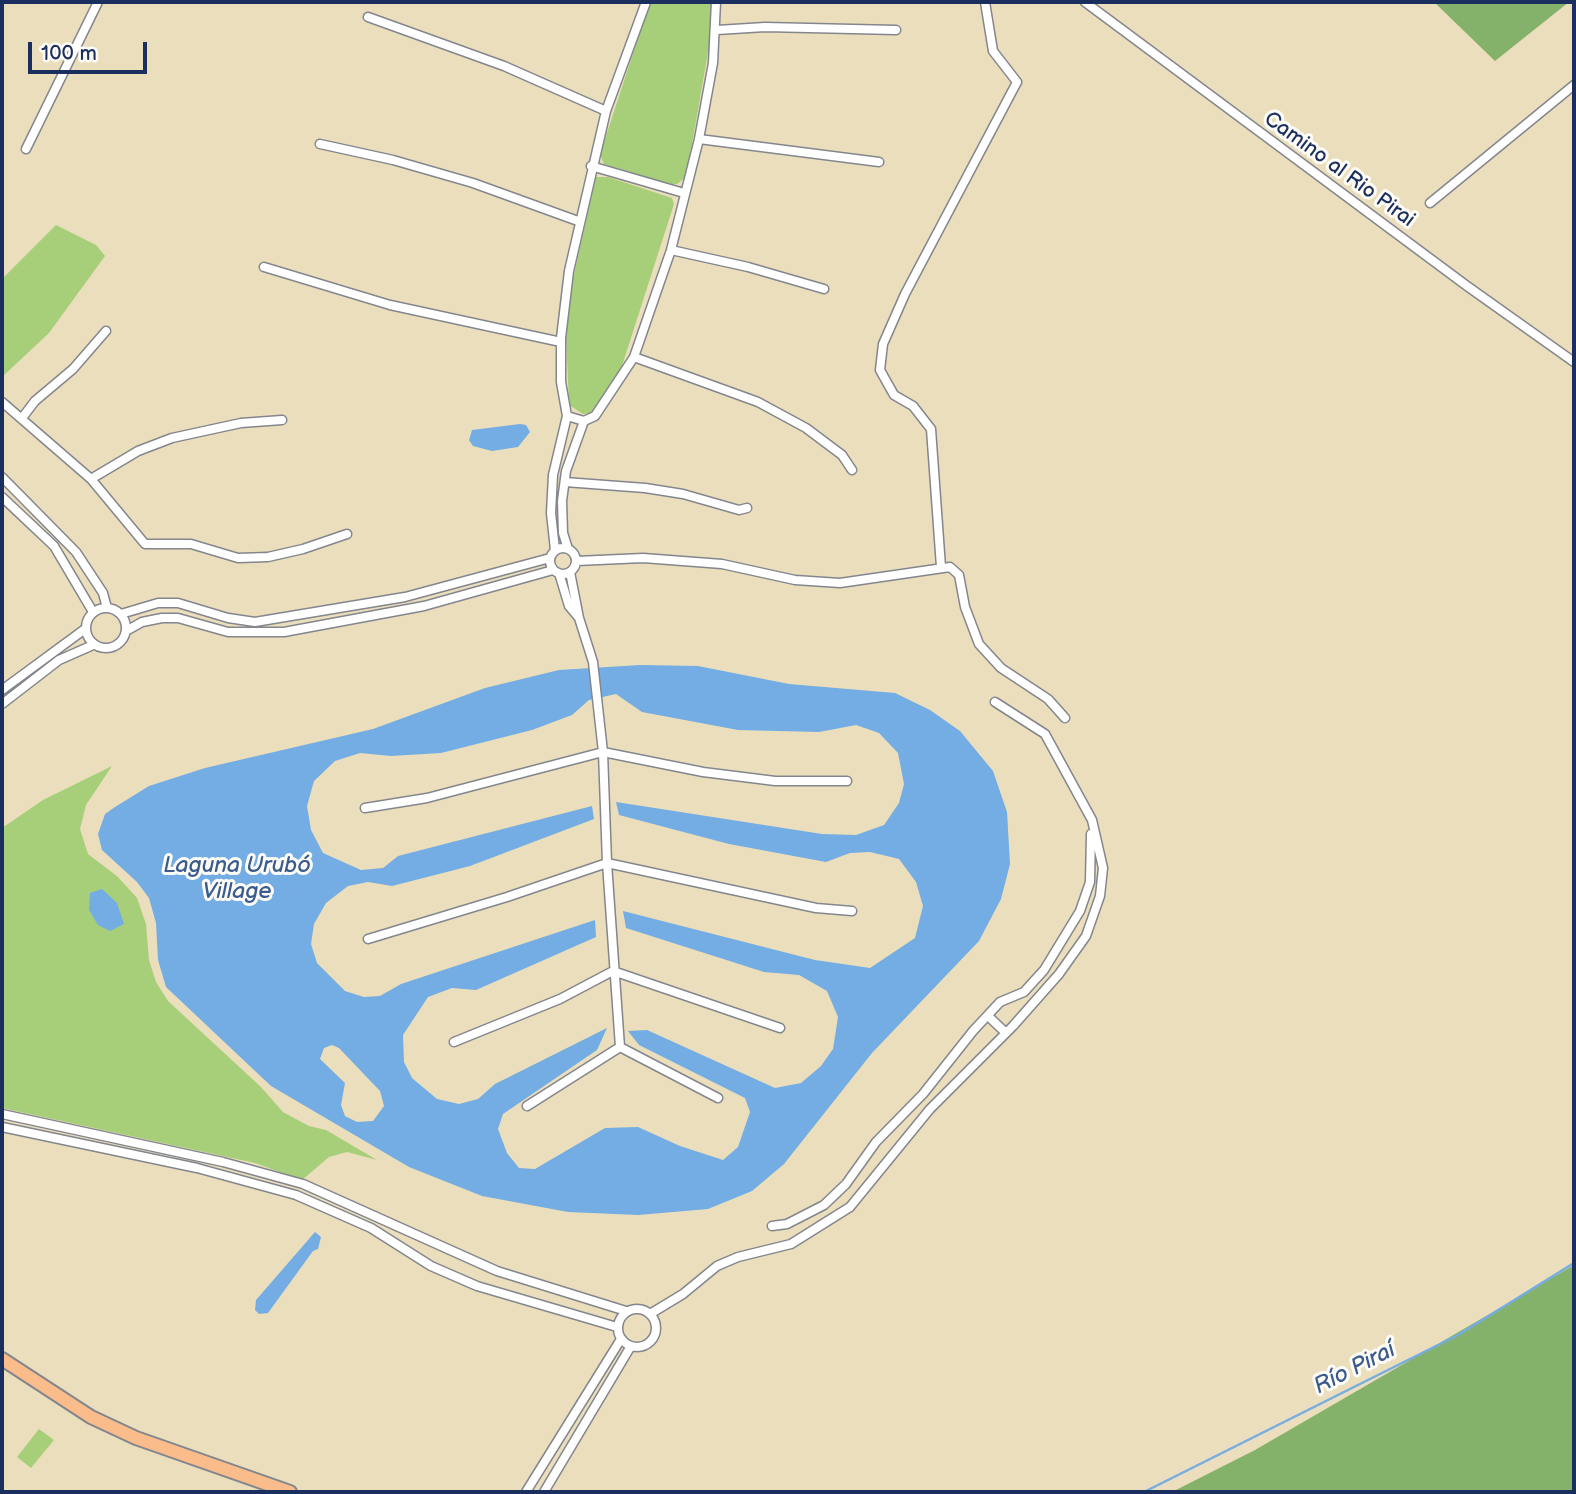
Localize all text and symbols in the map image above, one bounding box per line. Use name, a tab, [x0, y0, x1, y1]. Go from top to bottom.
scale bar	[32, 28, 150, 72]
text: 100 m	[41, 41, 97, 66]
street label: Camino al Rio Pirai	[1259, 107, 1419, 233]
water label: Laguna Urubó Village	[163, 852, 311, 906]
water label: Río Piraí	[1310, 1337, 1400, 1401]

